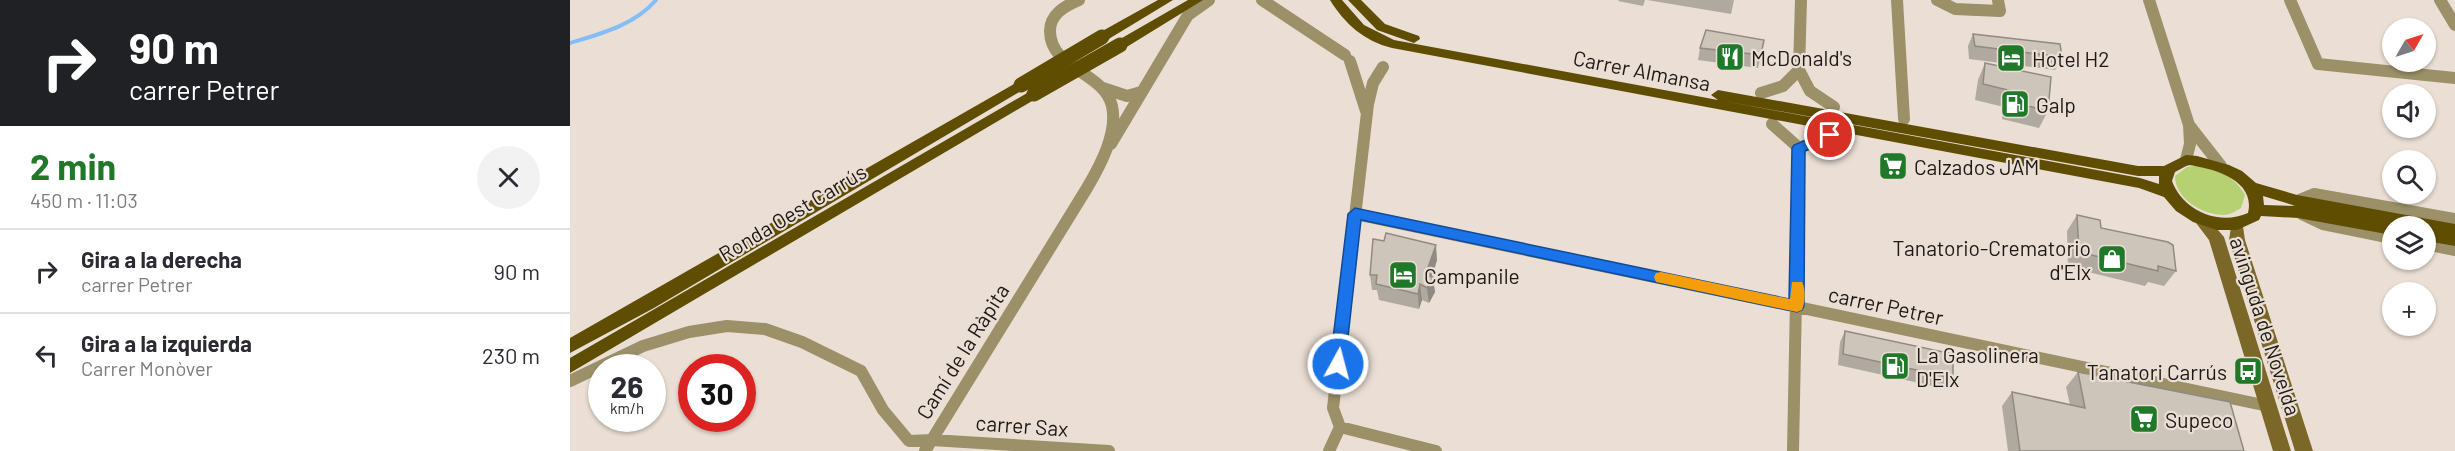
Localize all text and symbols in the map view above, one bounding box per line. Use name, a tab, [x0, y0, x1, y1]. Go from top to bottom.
north arrow	[2382, 18, 2436, 72]
map controls	[2382, 18, 2436, 336]
text: 90 m	[129, 22, 219, 72]
icon: right	[30, 24, 108, 102]
restaurant icon: McDonald's	[1714, 41, 1746, 73]
hotel icon: Hotel H2	[1995, 42, 2027, 74]
street label: Carrer Almansa	[1571, 44, 1713, 96]
place label: McDonald's	[1751, 45, 1852, 70]
place label: Hotel H2	[2032, 46, 2110, 71]
text: carrer Petrer	[129, 73, 279, 105]
button: sound	[2382, 84, 2436, 138]
fuel station icon: Galp	[1999, 88, 2031, 120]
place label: Galp	[2036, 92, 2076, 117]
pin	[1804, 109, 1855, 160]
icon: arrive	[1813, 118, 1846, 151]
text: 2 min	[30, 144, 116, 187]
button: close	[477, 146, 540, 209]
supermarket icon: Calzados JAM	[1877, 150, 1909, 182]
button: search	[2382, 150, 2436, 204]
place label: Calzados JAM	[1914, 154, 2039, 179]
street label: Ronda Oest Carrús	[714, 158, 870, 266]
text: 450 m · 11:03	[30, 188, 138, 212]
button: layers	[2382, 216, 2436, 270]
street label: avinguda de Novelda	[2225, 234, 2307, 418]
place label: Tanatorio-Crematorio d'Elx	[1892, 235, 2091, 284]
shop icon: Tanatorio-Crematorio d'Elx	[2096, 243, 2128, 275]
text: Gira a la derecha	[81, 246, 242, 272]
icon: right	[30, 255, 63, 288]
text: 90 m	[494, 258, 540, 284]
hotel icon: Campanile	[1387, 259, 1419, 291]
place label: Campanile	[1424, 263, 1520, 288]
text: carrer Petrer	[81, 272, 192, 296]
street label: Camí de la Ràpita	[910, 279, 1014, 423]
street label: carrer Petrer	[1826, 281, 1946, 329]
button: +	[2382, 282, 2436, 336]
text: Gira a la izquierda	[81, 330, 252, 356]
position arrow	[1306, 332, 1370, 396]
icon: left	[30, 339, 63, 372]
text: 230 m	[482, 342, 540, 368]
place label: La Gasolinera D'Elx	[1916, 342, 2039, 391]
fuel station icon: La Gasolinera D'Elx	[1879, 350, 1911, 382]
speed limit sign: 30	[678, 354, 756, 432]
bus stop icon: Tanatori Carrús	[2232, 355, 2264, 387]
text: Carrer Monòver	[81, 356, 213, 380]
place label: Tanatori Carrús	[2087, 359, 2227, 384]
text: 26	[611, 368, 643, 404]
text: km/h	[610, 399, 644, 417]
supermarket icon: Supeco	[2128, 403, 2160, 435]
place label: Supeco	[2165, 407, 2233, 432]
street label: carrer Sax	[975, 409, 1069, 441]

